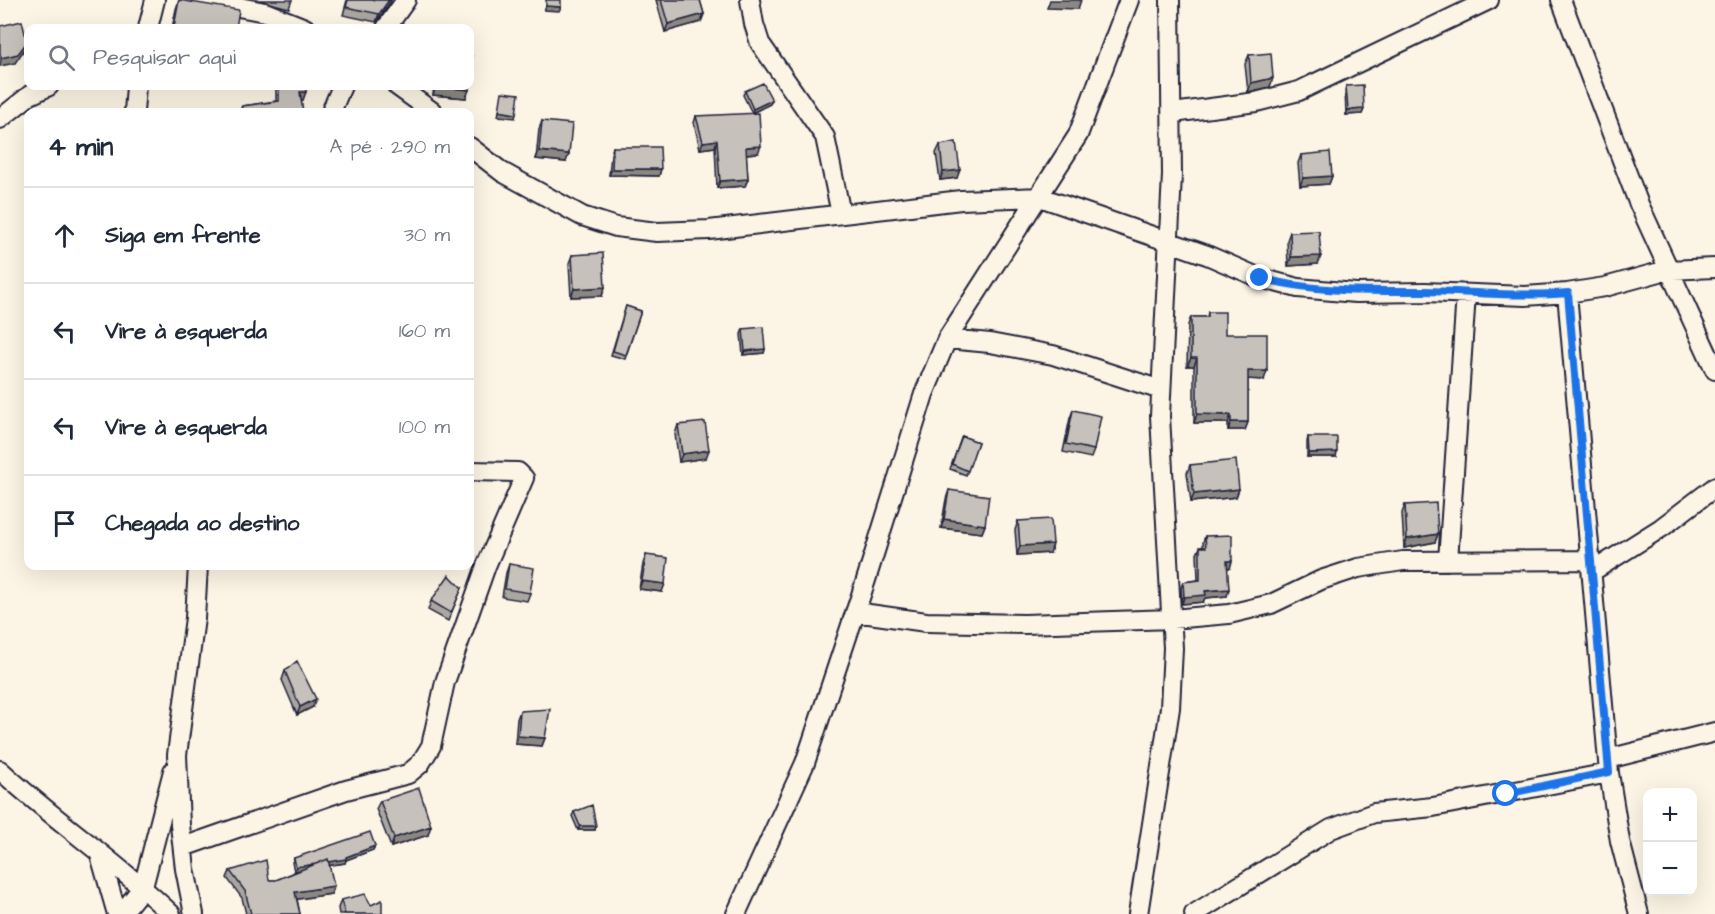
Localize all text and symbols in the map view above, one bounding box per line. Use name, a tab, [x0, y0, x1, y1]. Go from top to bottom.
search box	[24, 24, 474, 90]
icon: search	[45, 41, 78, 74]
text: Pesquisar aqui	[93, 42, 236, 73]
text: 4 min	[48, 129, 113, 165]
text: A pé · 290 m	[329, 133, 450, 161]
icon: ahead	[48, 219, 81, 252]
text: Siga em frente	[105, 220, 261, 251]
text: 30 m	[404, 221, 450, 249]
route end	[1246, 264, 1272, 290]
icon: left	[48, 315, 81, 348]
text: Vire à esquerda	[105, 316, 267, 347]
text: 160 m	[399, 317, 450, 345]
icon: left	[48, 411, 81, 444]
text: Vire à esquerda	[105, 412, 267, 443]
text: 100 m	[399, 413, 450, 441]
icon: arrive	[48, 507, 81, 540]
text: Chegada ao destino	[105, 508, 299, 539]
route start	[1492, 780, 1518, 806]
map controls	[1643, 788, 1697, 896]
button: +	[1643, 788, 1697, 842]
button: −	[1643, 842, 1697, 896]

